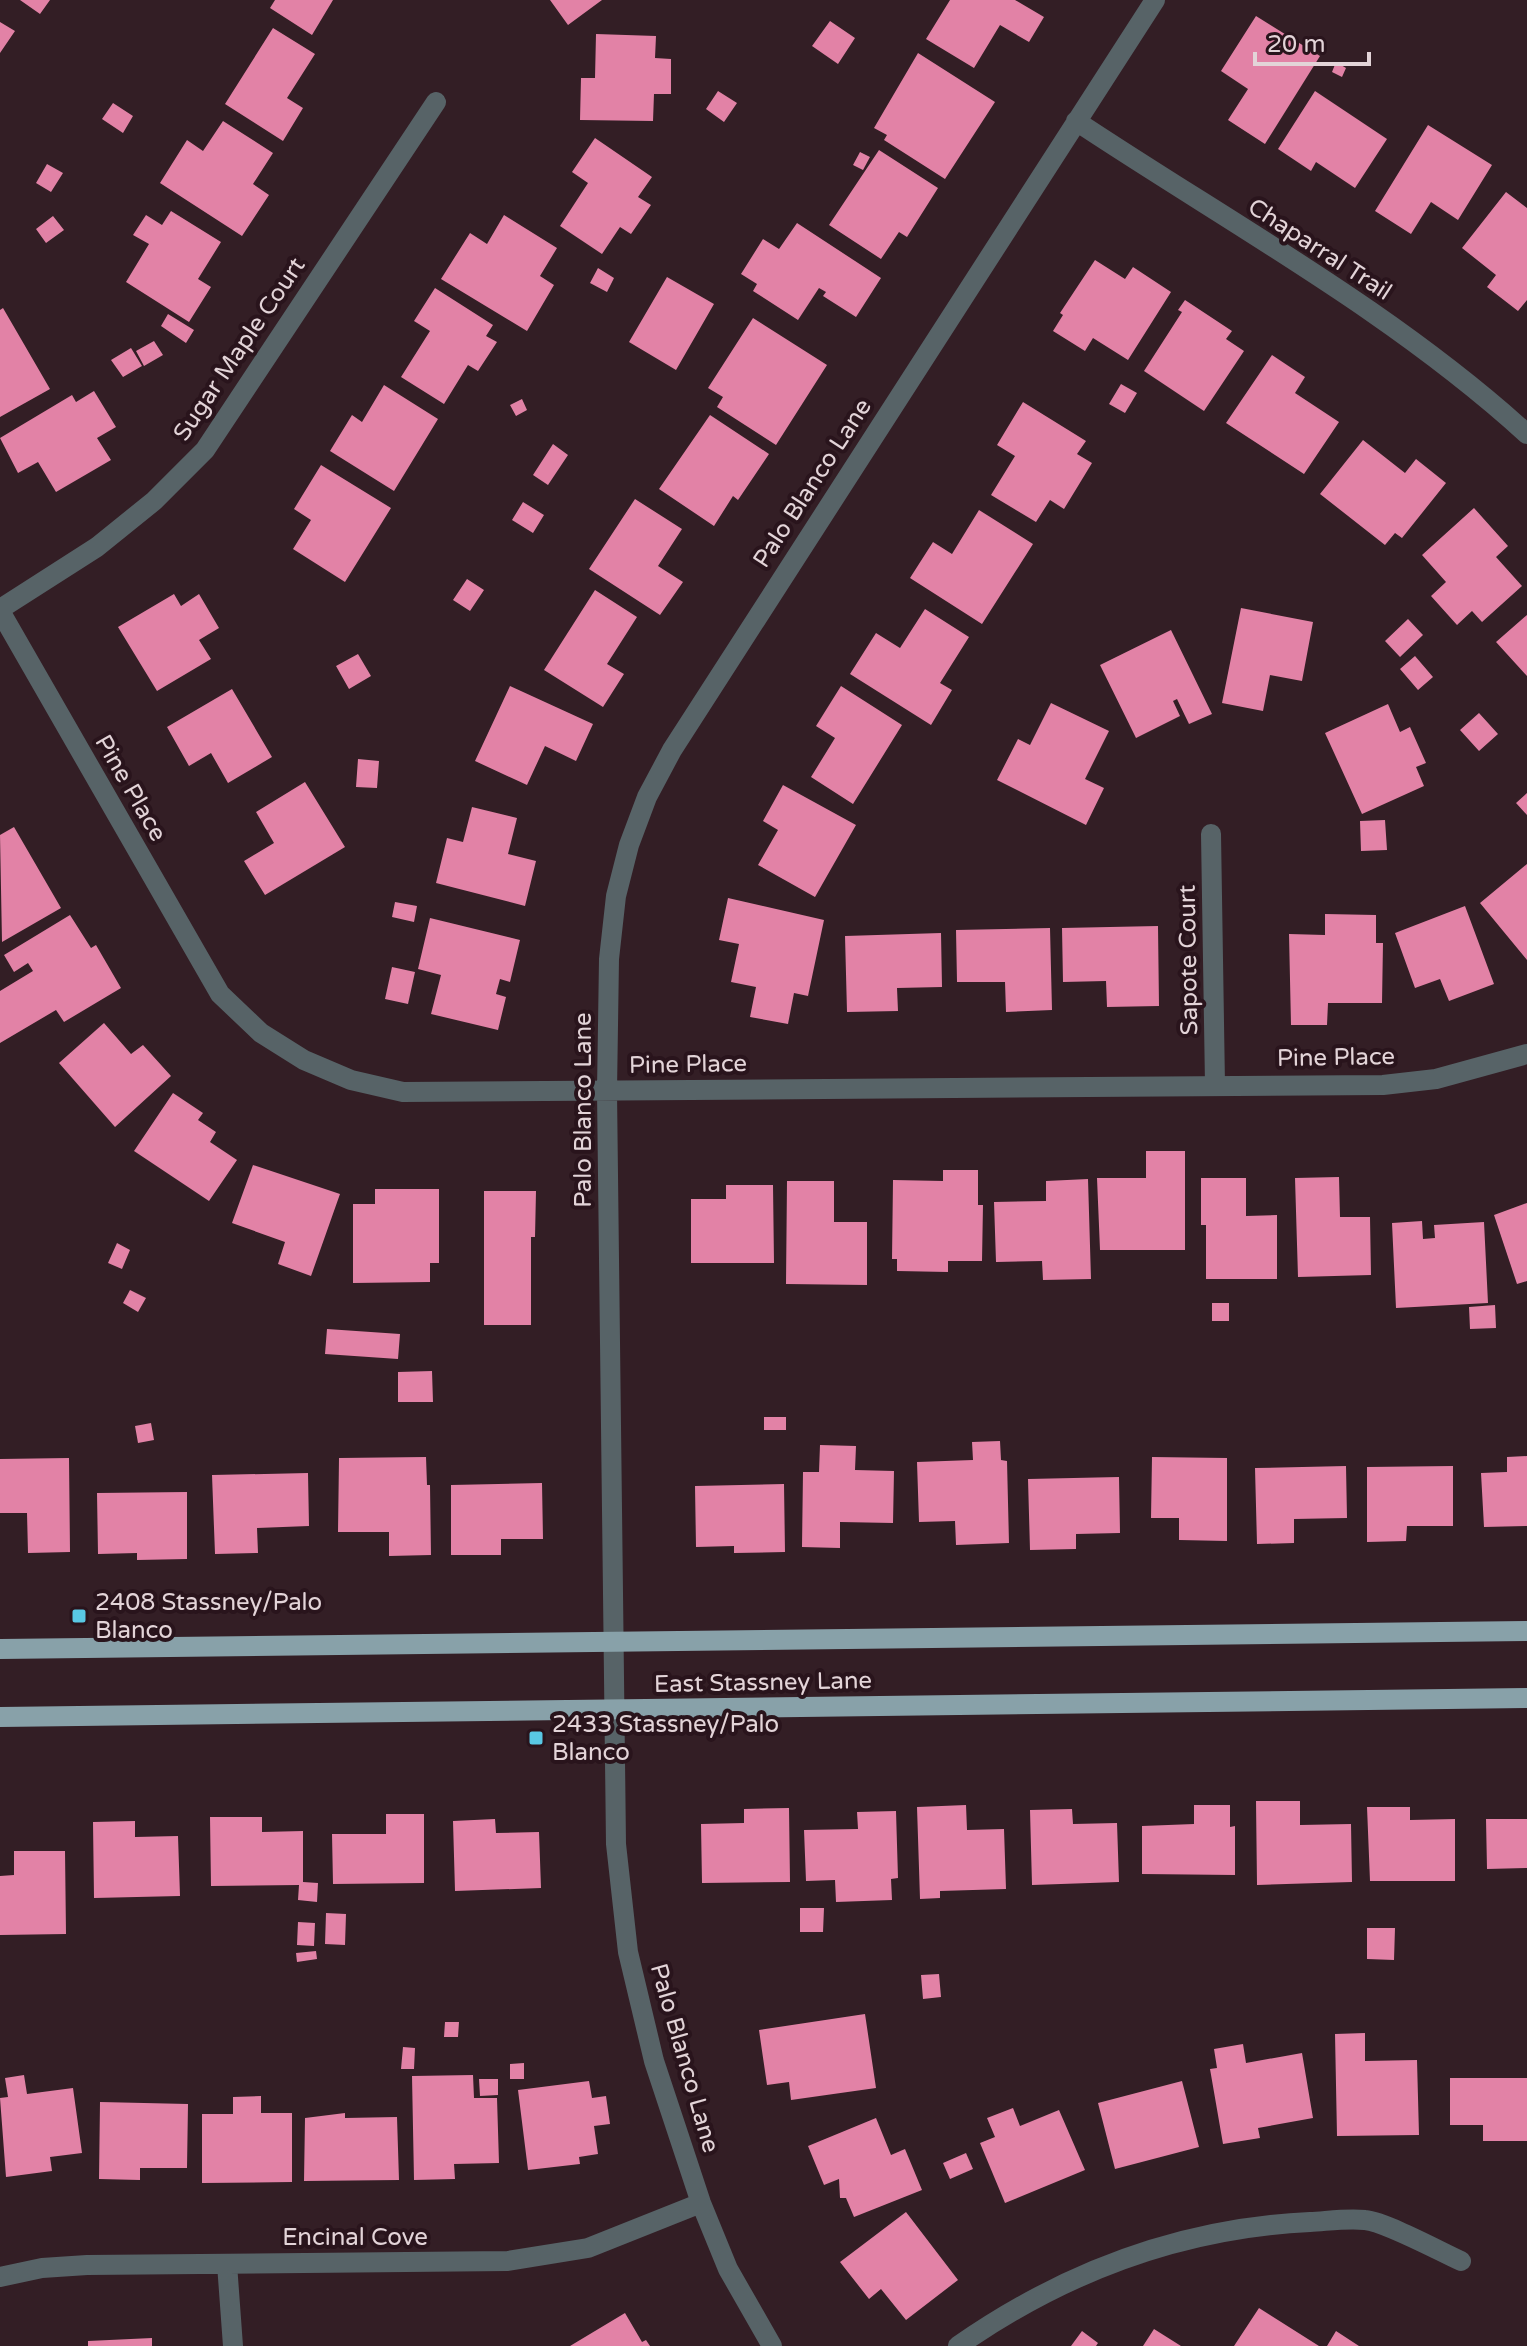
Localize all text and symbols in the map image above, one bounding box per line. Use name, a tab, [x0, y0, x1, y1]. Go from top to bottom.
scale bar	[1255, 16, 1369, 66]
text: 20 m	[1267, 30, 1325, 59]
street label: Chaparral Trail	[1243, 192, 1397, 307]
street label: Sugar Maple Court	[167, 252, 311, 446]
street label: Palo Blanco Lane	[747, 393, 878, 573]
street label: Pine Place	[88, 730, 173, 847]
street label: Sapote Court	[1173, 884, 1204, 1036]
street label: Palo Blanco Lane	[569, 1012, 598, 1208]
street label: Pine Place	[1277, 1042, 1395, 1073]
street label: Pine Place	[629, 1049, 747, 1080]
place label: 2408 Stassney/Palo Blanco	[95, 1588, 322, 1645]
marker: 2408 Stassney/Palo Blanco	[70, 1607, 88, 1625]
street label: East Stassney Lane	[654, 1666, 872, 1699]
place label: 2433 Stassney/Palo Blanco	[552, 1710, 779, 1767]
marker: 2433 Stassney/Palo Blanco	[527, 1729, 545, 1747]
street label: Palo Blanco Lane	[644, 1960, 725, 2156]
street label: Encinal Cove	[282, 2223, 428, 2252]

